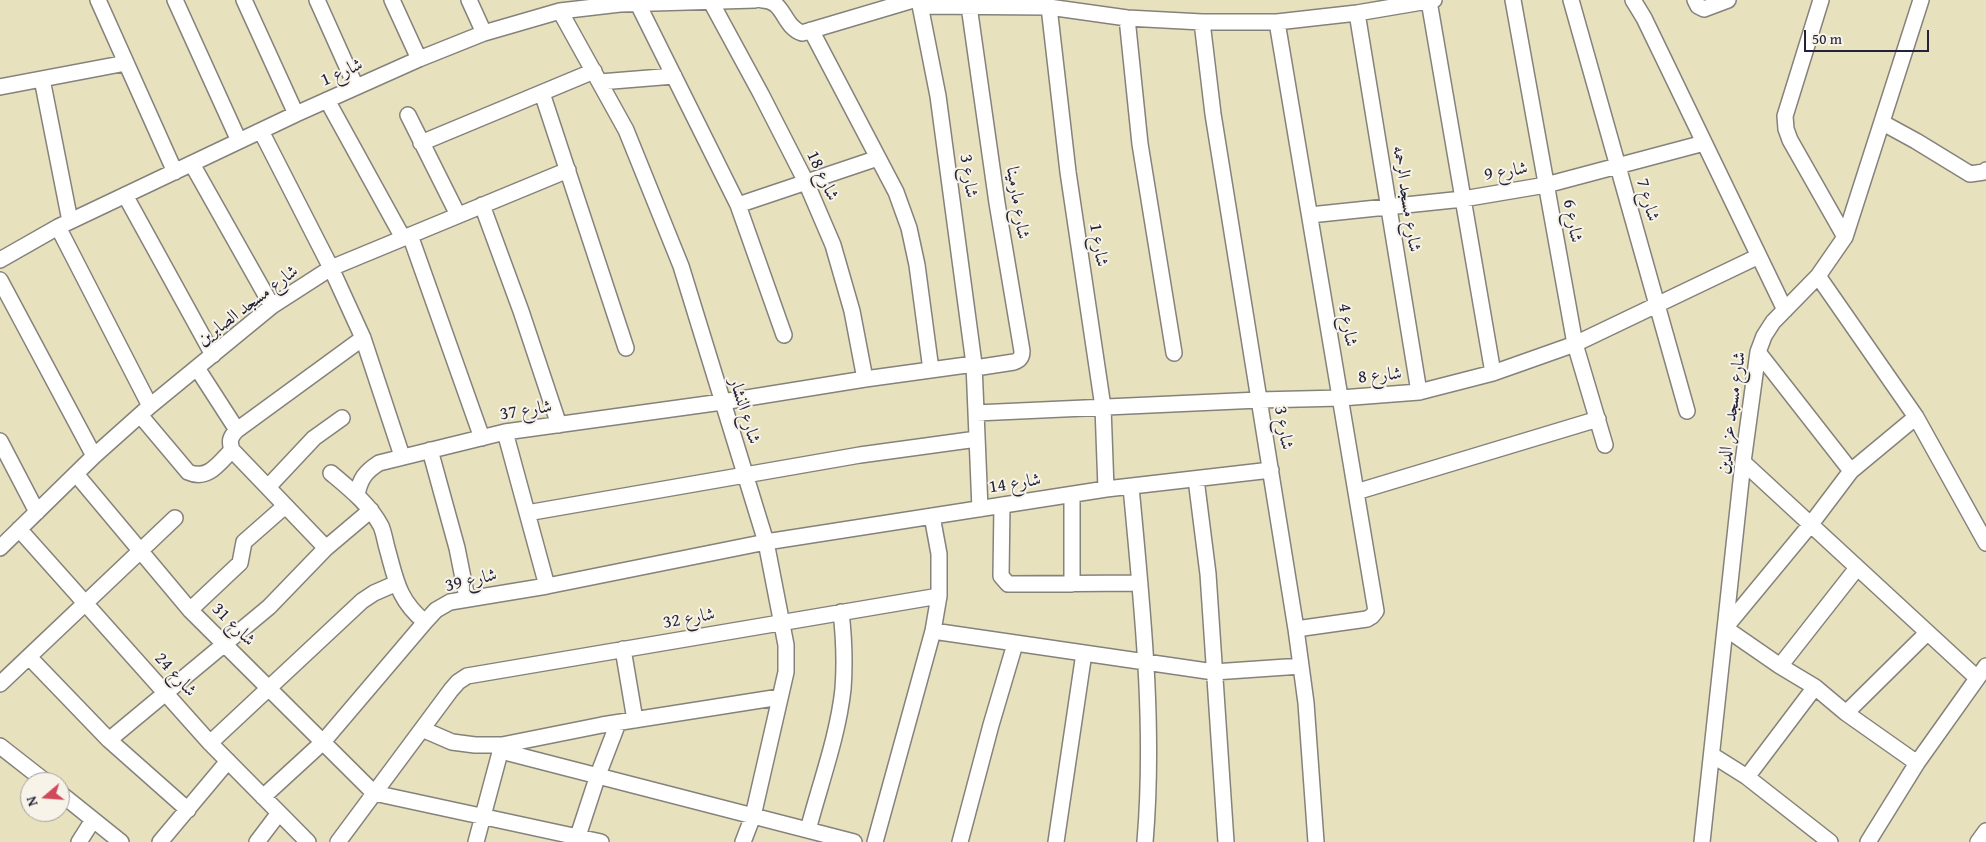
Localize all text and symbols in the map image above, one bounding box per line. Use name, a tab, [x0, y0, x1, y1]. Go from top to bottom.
scale bar	[1806, 20, 1931, 52]
text: 50 m	[1812, 28, 1842, 49]
street label: شارع 1	[318, 54, 366, 92]
street label: شارع مسجد الرحمه	[1387, 144, 1425, 254]
street label: شارع 18	[801, 148, 843, 204]
street label: شارع 3	[954, 153, 982, 199]
street label: شارع 9	[1483, 158, 1529, 186]
street label: شارع مارمينا	[1001, 165, 1033, 241]
street label: شارع 7	[1631, 176, 1663, 224]
street label: شارع 6	[1558, 198, 1586, 244]
street label: شارع 1	[1084, 222, 1112, 268]
street label: شارع مسجد الصابرين	[193, 261, 303, 351]
street label: شارع 4	[1333, 302, 1361, 348]
street label: شارع مسجد عز الدين	[1713, 350, 1751, 476]
street label: شارع 8	[1357, 363, 1403, 389]
street label: شارع النشار	[724, 375, 764, 447]
street label: شارع 37	[498, 396, 554, 426]
street label: شارع 3	[1269, 405, 1297, 451]
street label: شارع 14	[987, 469, 1043, 499]
street label: شارع 39	[443, 565, 499, 597]
street label: شارع 31	[207, 599, 259, 651]
street label: شارع 32	[661, 604, 717, 634]
street label: شارع 24	[149, 648, 201, 702]
north arrow	[20, 772, 70, 822]
text: N	[21, 794, 43, 809]

